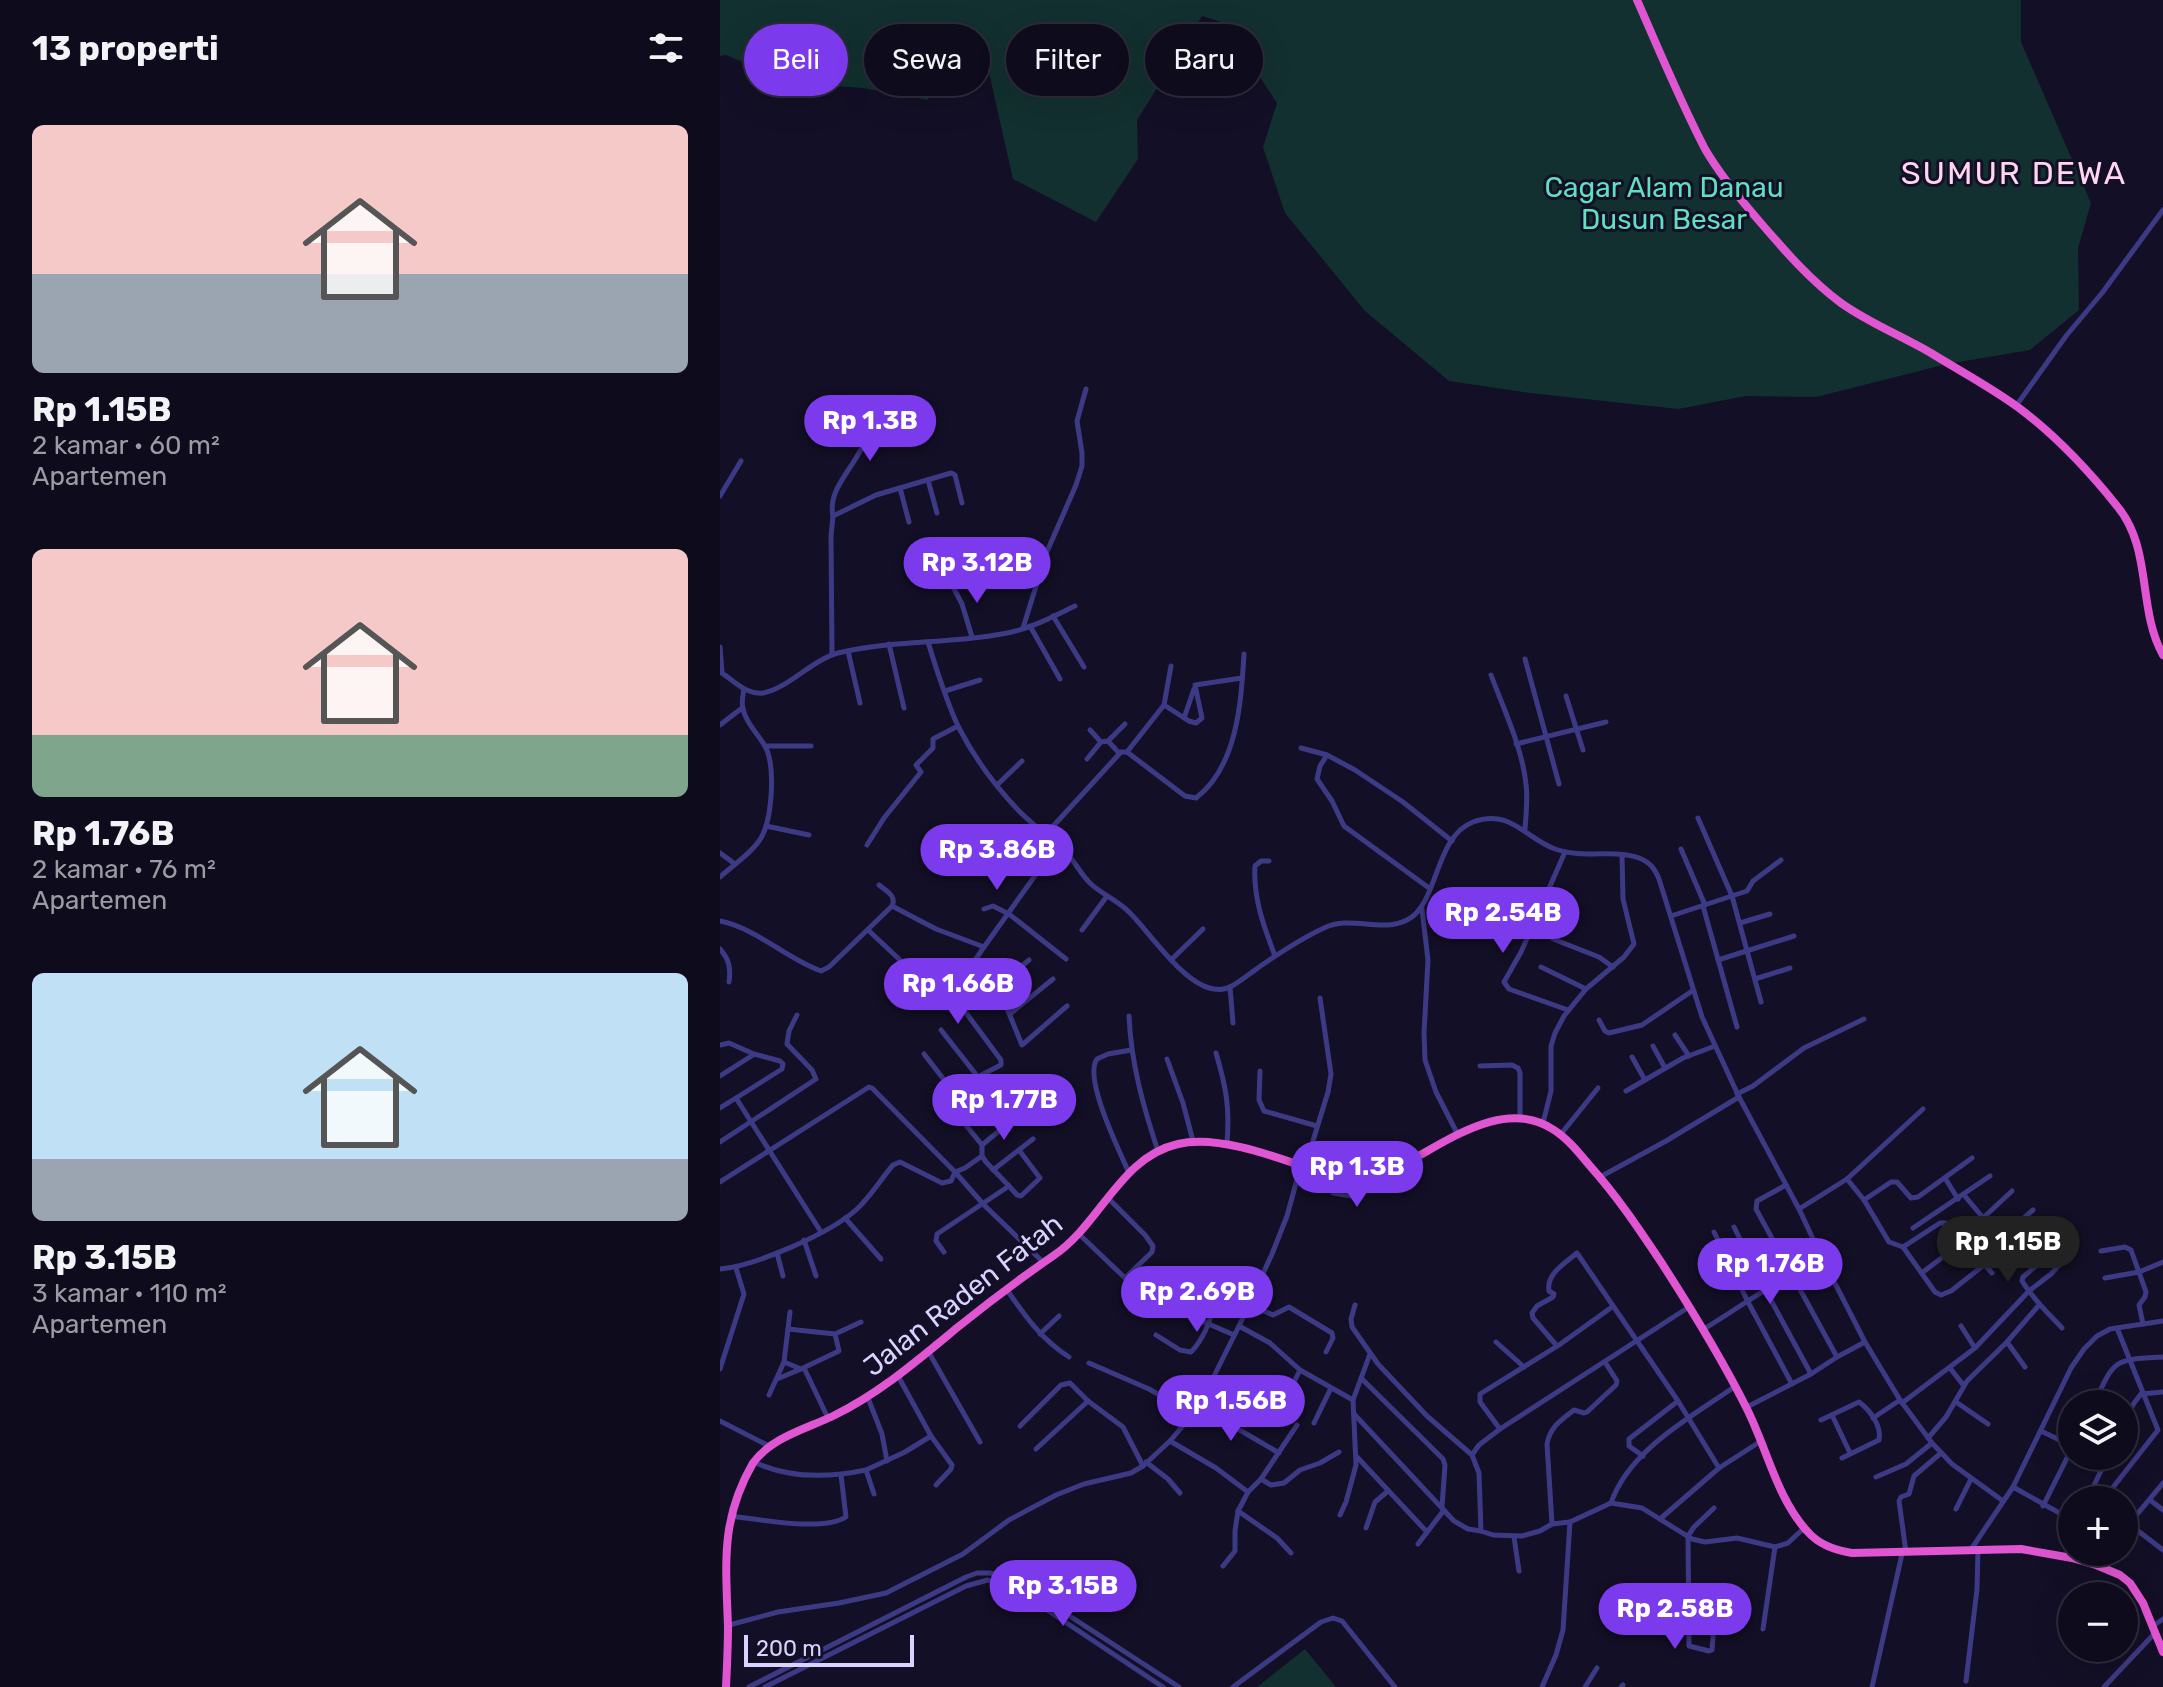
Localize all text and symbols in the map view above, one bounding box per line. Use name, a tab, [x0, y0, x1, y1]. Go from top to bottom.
chip: Beli	[744, 24, 848, 96]
chip: Sewa	[864, 24, 990, 96]
chip: Filter	[1006, 24, 1129, 96]
chip: Baru	[1145, 24, 1263, 96]
icon: filters	[644, 26, 688, 70]
text: 13 properti	[32, 28, 219, 69]
district label: SUMUR DEWA	[1901, 154, 2127, 192]
park label: Cagar Alam Danau Dusun Besar	[1544, 171, 1784, 236]
icon: home	[288, 177, 432, 321]
text: Rp 1.15B	[32, 389, 171, 430]
pin: Rp 1.3B	[796, 395, 944, 463]
text: Rp 1.3B	[822, 405, 918, 436]
text: 2 kamar · 60 m²	[32, 430, 220, 461]
text: Apartemen	[32, 461, 167, 492]
pin: Rp 3.12B	[894, 537, 1060, 605]
text: Rp 3.12B	[922, 547, 1032, 578]
icon: home	[288, 601, 432, 745]
text: Rp 1.76B	[32, 813, 174, 854]
pin: Rp 3.86B	[914, 824, 1080, 892]
text: Rp 3.86B	[938, 834, 1056, 865]
text: 2 kamar · 76 m²	[32, 854, 216, 885]
text: Apartemen	[32, 885, 167, 916]
pin: Rp 2.54B	[1420, 887, 1586, 955]
text: Rp 2.54B	[1444, 897, 1562, 928]
pin: Rp 1.66B	[875, 958, 1041, 1026]
text: Rp 1.66B	[902, 968, 1014, 999]
icon: home	[288, 1025, 432, 1169]
pin: Rp 1.77B	[921, 1074, 1087, 1142]
text: Rp 1.77B	[950, 1084, 1058, 1115]
pin: Rp 1.3B	[1283, 1141, 1431, 1209]
text: Rp 1.3B	[1309, 1151, 1405, 1182]
street label: Jalan Raden Fatah	[857, 1207, 1069, 1383]
pin: Rp 1.15B	[1925, 1216, 2091, 1284]
text: Rp 1.15B	[1955, 1226, 2061, 1257]
text: Rp 3.15B	[32, 1237, 177, 1278]
pin: Rp 1.76B	[1687, 1238, 1853, 1306]
text: Rp 1.76B	[1716, 1248, 1824, 1279]
pin: Rp 2.69B	[1114, 1266, 1280, 1334]
text: Rp 2.69B	[1139, 1276, 1255, 1307]
text: 3 kamar · 110 m²	[32, 1278, 227, 1309]
text: Apartemen	[32, 1309, 167, 1340]
pin: Rp 1.56B	[1148, 1375, 1314, 1443]
text: Rp 1.56B	[1175, 1385, 1287, 1416]
map controls	[2058, 1390, 2138, 1662]
button: layers	[2058, 1390, 2138, 1470]
button: +	[2058, 1486, 2138, 1566]
pin: Rp 3.15B	[980, 1560, 1146, 1628]
text: Rp 3.15B	[1008, 1570, 1118, 1601]
button: −	[2058, 1582, 2138, 1662]
pin: Rp 2.58B	[1592, 1583, 1758, 1651]
text: Rp 2.58B	[1617, 1593, 1733, 1624]
scale bar	[744, 1631, 914, 1667]
text: 200 m	[756, 1635, 822, 1662]

